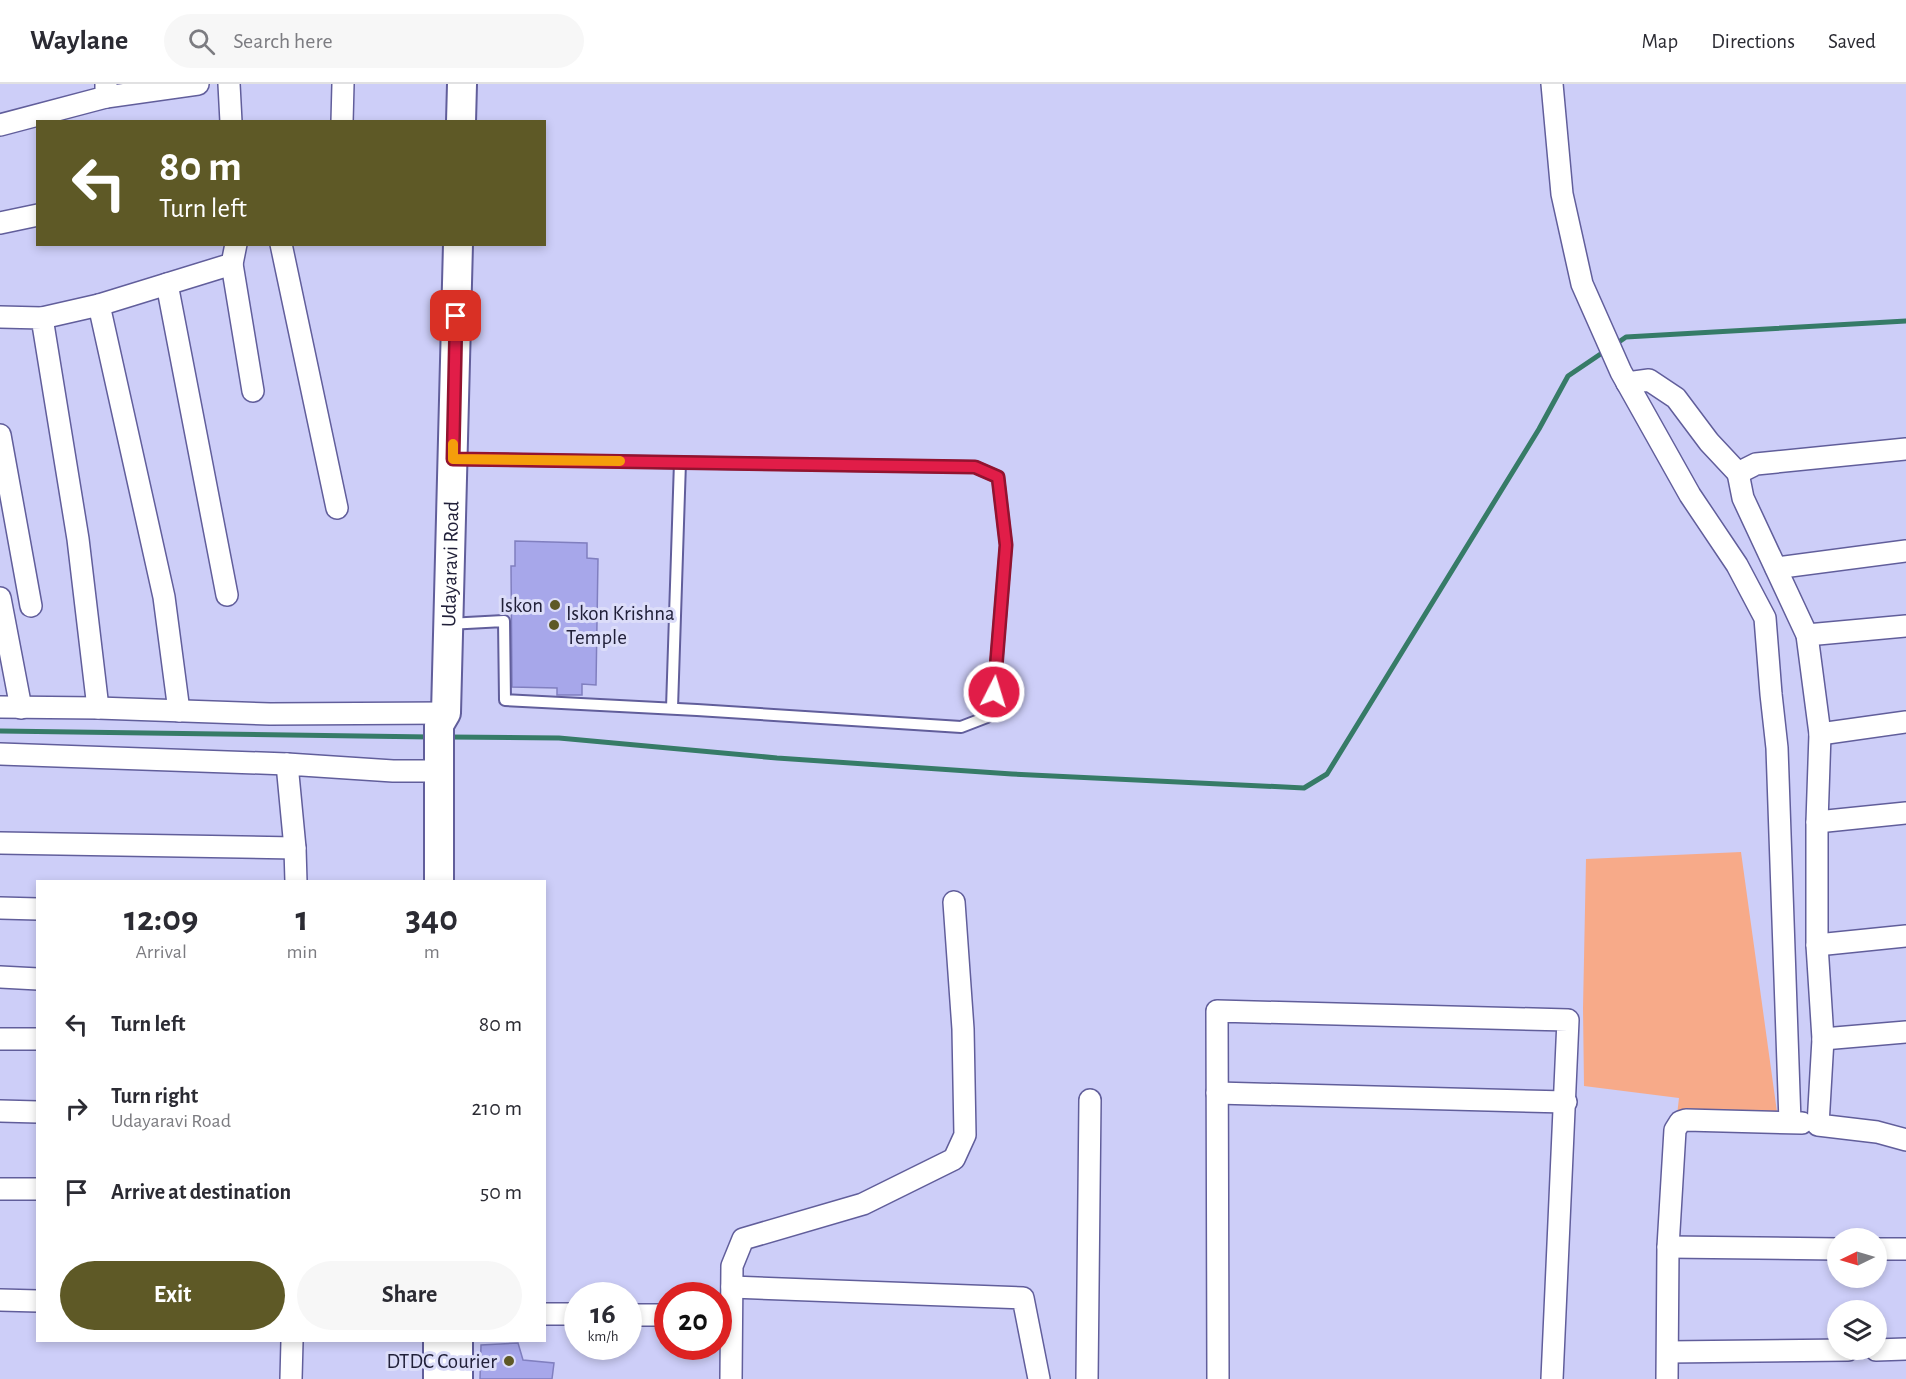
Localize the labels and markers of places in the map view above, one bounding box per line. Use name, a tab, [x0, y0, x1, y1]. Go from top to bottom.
pin	[430, 290, 481, 341]
place label: Iskon	[500, 595, 543, 616]
marker: Iskon	[548, 598, 562, 612]
place label: Iskon Krishna Temple	[566, 603, 675, 648]
marker: Iskon Krishna Temple	[547, 618, 561, 632]
place label: DTDC Courier	[386, 1351, 497, 1372]
marker: DTDC Courier	[502, 1354, 516, 1368]

